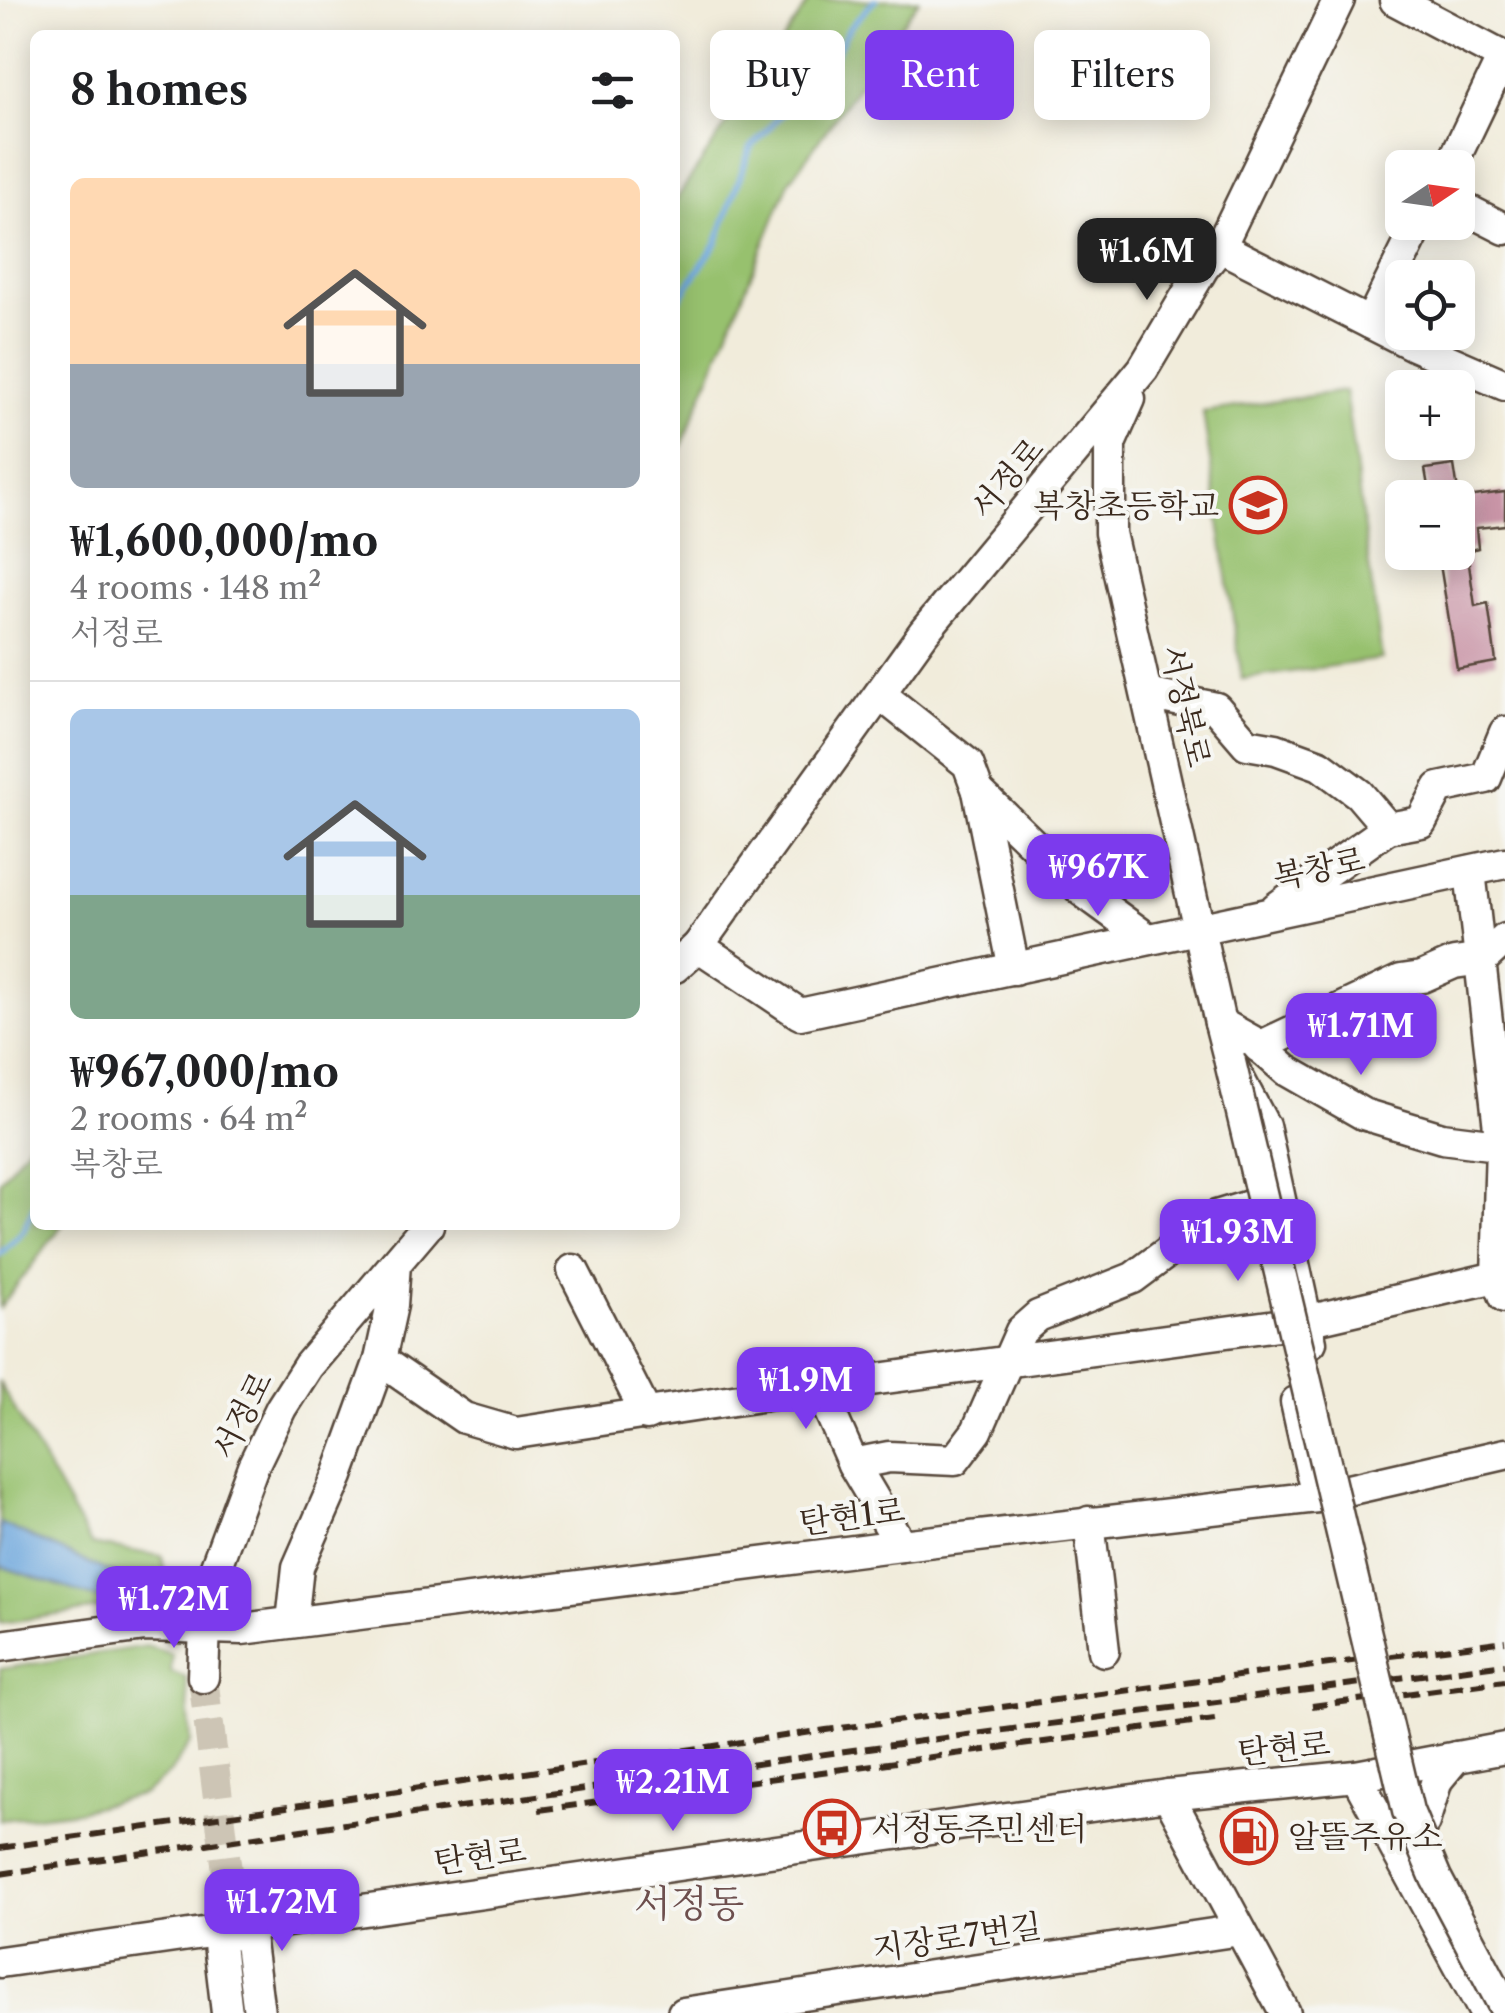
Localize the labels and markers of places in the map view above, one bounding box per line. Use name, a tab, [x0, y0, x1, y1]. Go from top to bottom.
pin: ₩1.6M	[1077, 218, 1217, 303]
school or university icon: 복창초등학교	[1228, 475, 1288, 535]
place label: 복창초등학교	[1034, 486, 1219, 525]
pin: ₩967K	[1028, 834, 1168, 919]
pin: ₩1.71M	[1280, 993, 1442, 1078]
pin: ₩1.93M	[1157, 1199, 1319, 1284]
pin: ₩1.9M	[736, 1347, 876, 1432]
pin: ₩1.72M	[93, 1566, 255, 1651]
pin: ₩2.21M	[592, 1749, 754, 1834]
bus stop icon: 서정동주민센터	[802, 1798, 862, 1858]
fuel station icon: 알뜰주유소	[1219, 1806, 1279, 1866]
place label: 서정동주민센터	[871, 1809, 1087, 1848]
place label: 알뜰주유소	[1288, 1817, 1443, 1856]
pin: ₩1.72M	[201, 1869, 363, 1954]

